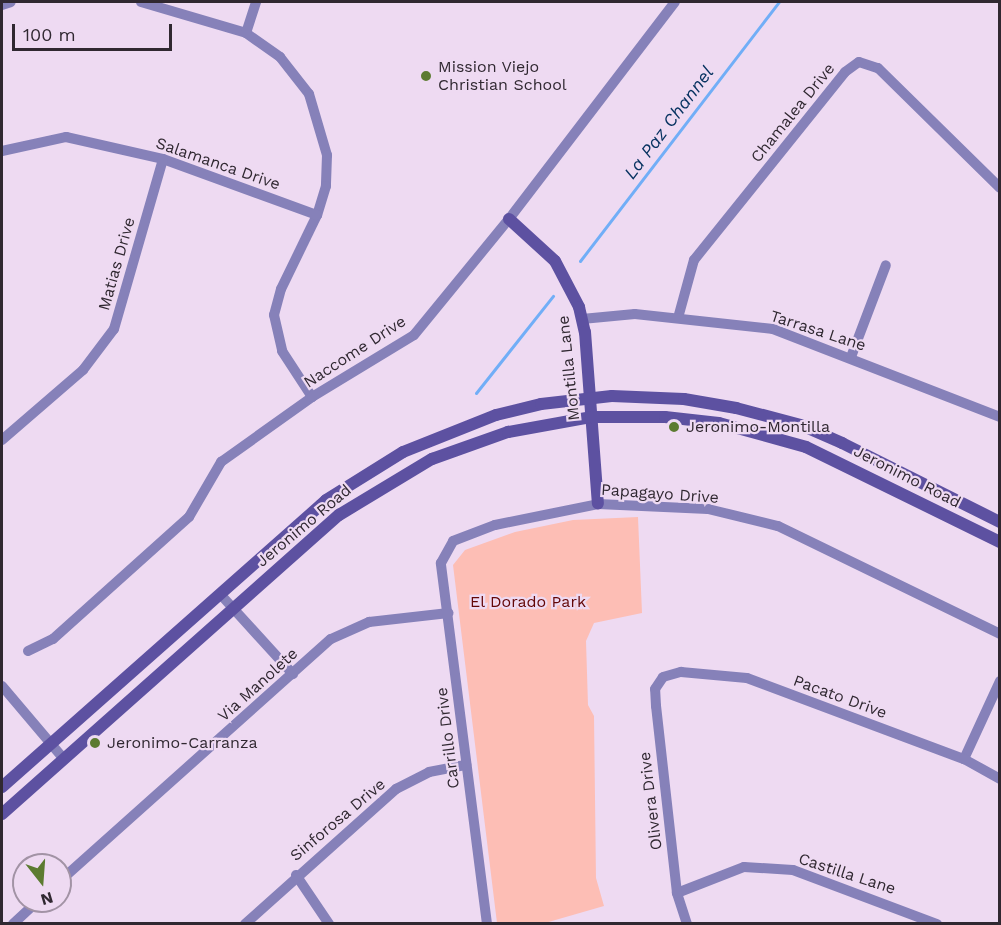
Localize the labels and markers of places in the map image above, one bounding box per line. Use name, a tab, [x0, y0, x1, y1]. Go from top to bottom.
place label: Mission Viejo Christian School	[438, 57, 567, 95]
marker: Mission Viejo Christian School	[419, 69, 433, 83]
place label: Jeronimo-Montilla	[686, 417, 830, 437]
marker: Jeronimo-Montilla	[667, 420, 681, 434]
place label: Jeronimo-Carranza	[107, 733, 258, 753]
marker: Jeronimo-Carranza	[88, 736, 102, 750]

